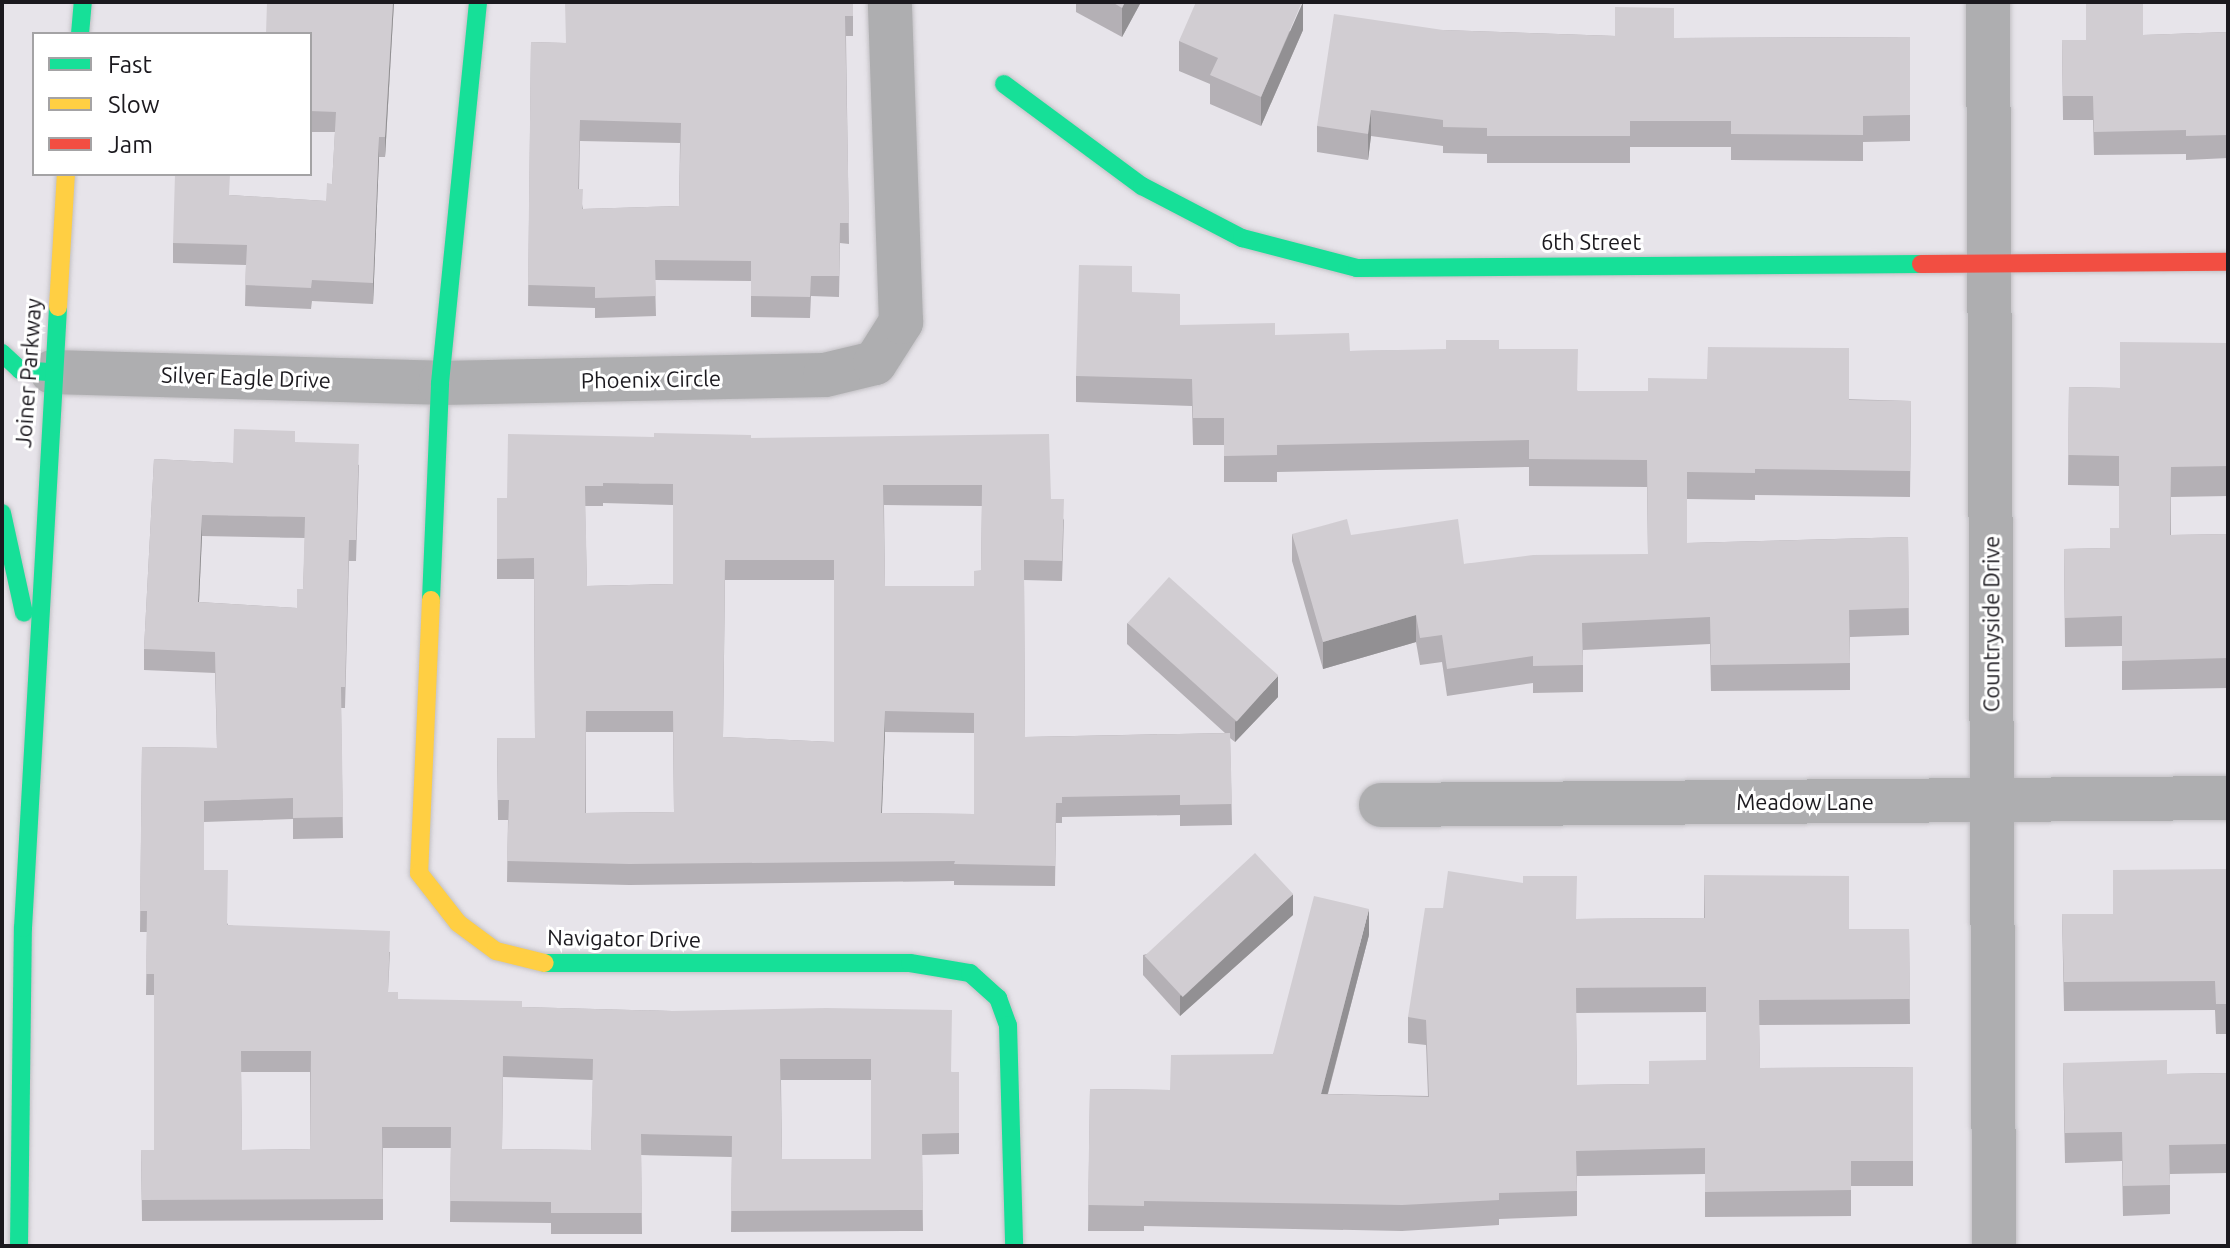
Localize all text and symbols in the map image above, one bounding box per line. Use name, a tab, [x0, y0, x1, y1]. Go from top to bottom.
legend	[32, 32, 312, 176]
text: Fast	[108, 51, 152, 78]
text: Slow	[108, 91, 160, 118]
text: Jam	[108, 131, 153, 158]
street label: 6th Street	[1541, 229, 1641, 255]
street label: Joiner Parkway	[10, 297, 46, 449]
street label: Silver Eagle Drive	[161, 361, 331, 393]
street label: Phoenix Circle	[581, 365, 721, 393]
street label: Countryside Drive	[1978, 536, 2004, 712]
street label: Meadow Lane	[1736, 789, 1874, 815]
street label: Navigator Drive	[547, 923, 701, 953]

